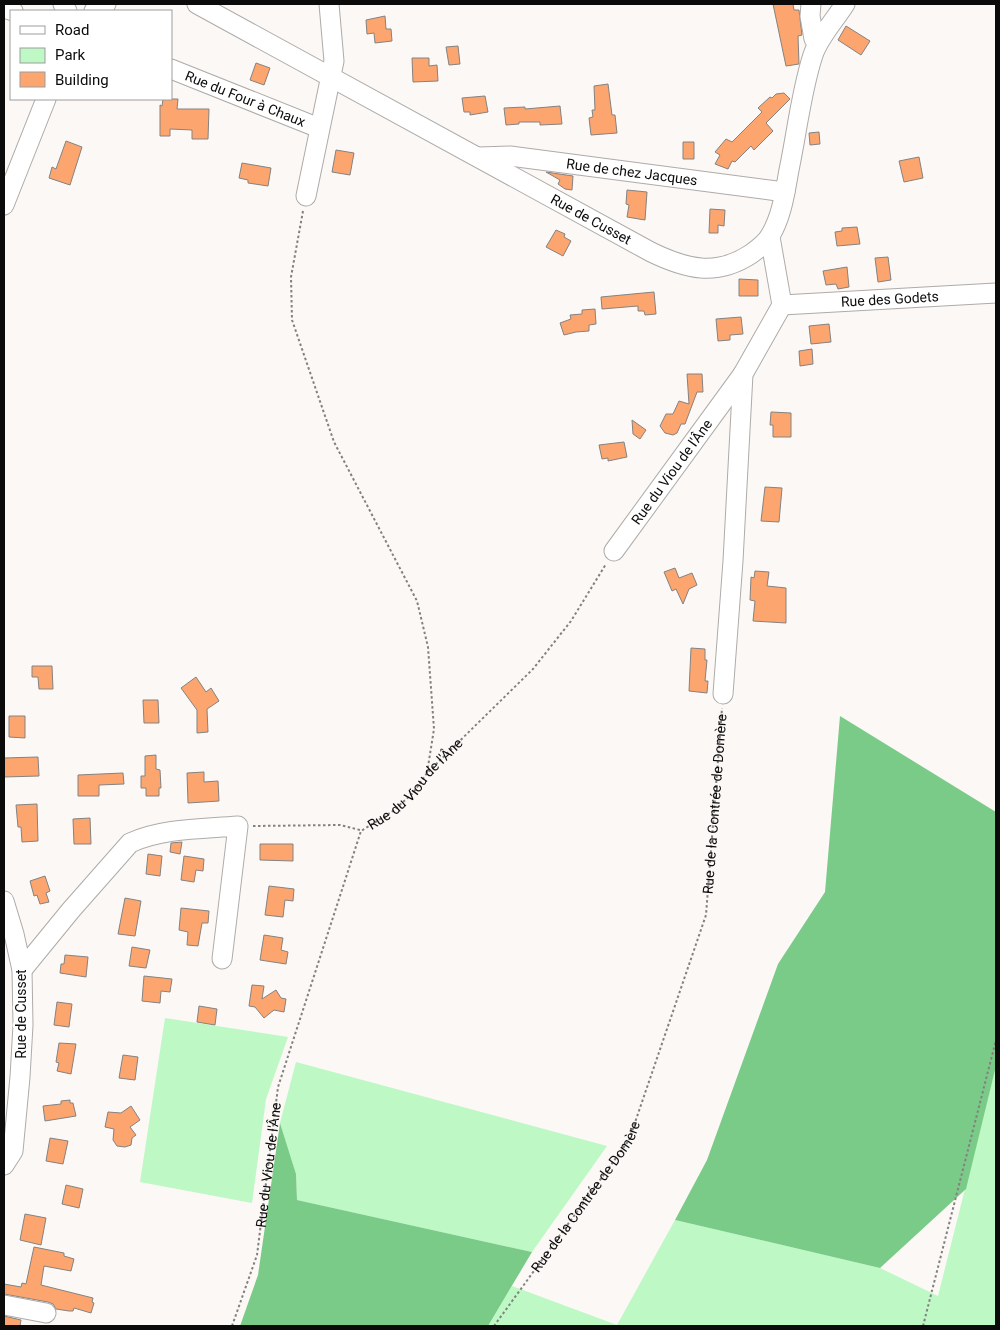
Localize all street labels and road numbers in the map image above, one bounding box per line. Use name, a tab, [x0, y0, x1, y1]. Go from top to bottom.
street label: Rue du Four à Chaux	[183, 67, 308, 130]
street label: Rue de chez Jacques	[565, 155, 698, 188]
street label: Rue de Cusset	[548, 191, 634, 248]
street label: Rue des Godets	[840, 288, 939, 310]
street label: Rue du Viou de l'Âne	[628, 416, 715, 527]
street label: Rue de la Contrée de Domère	[700, 713, 730, 895]
street label: Rue du Viou de l'Âne	[365, 735, 466, 833]
street label: Rue de Cusset	[13, 969, 29, 1059]
street label: Rue du Viou de l'Âne	[252, 1101, 284, 1229]
street label: Rue de la Contrée de Domère	[528, 1119, 643, 1275]

